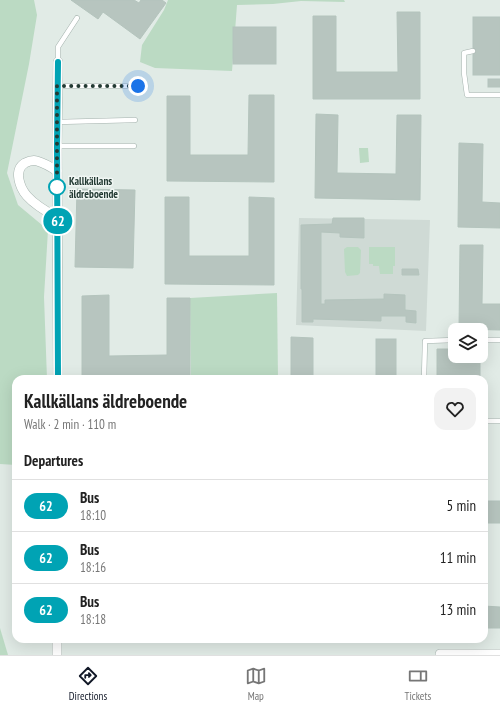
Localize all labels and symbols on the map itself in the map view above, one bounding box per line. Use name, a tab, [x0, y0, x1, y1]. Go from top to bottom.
your location	[128, 76, 148, 96]
place label: Kallkällans äldreboende	[69, 174, 118, 201]
marker: Kallkällans äldreboende	[48, 178, 66, 196]
line badge: 62	[40, 208, 76, 234]

